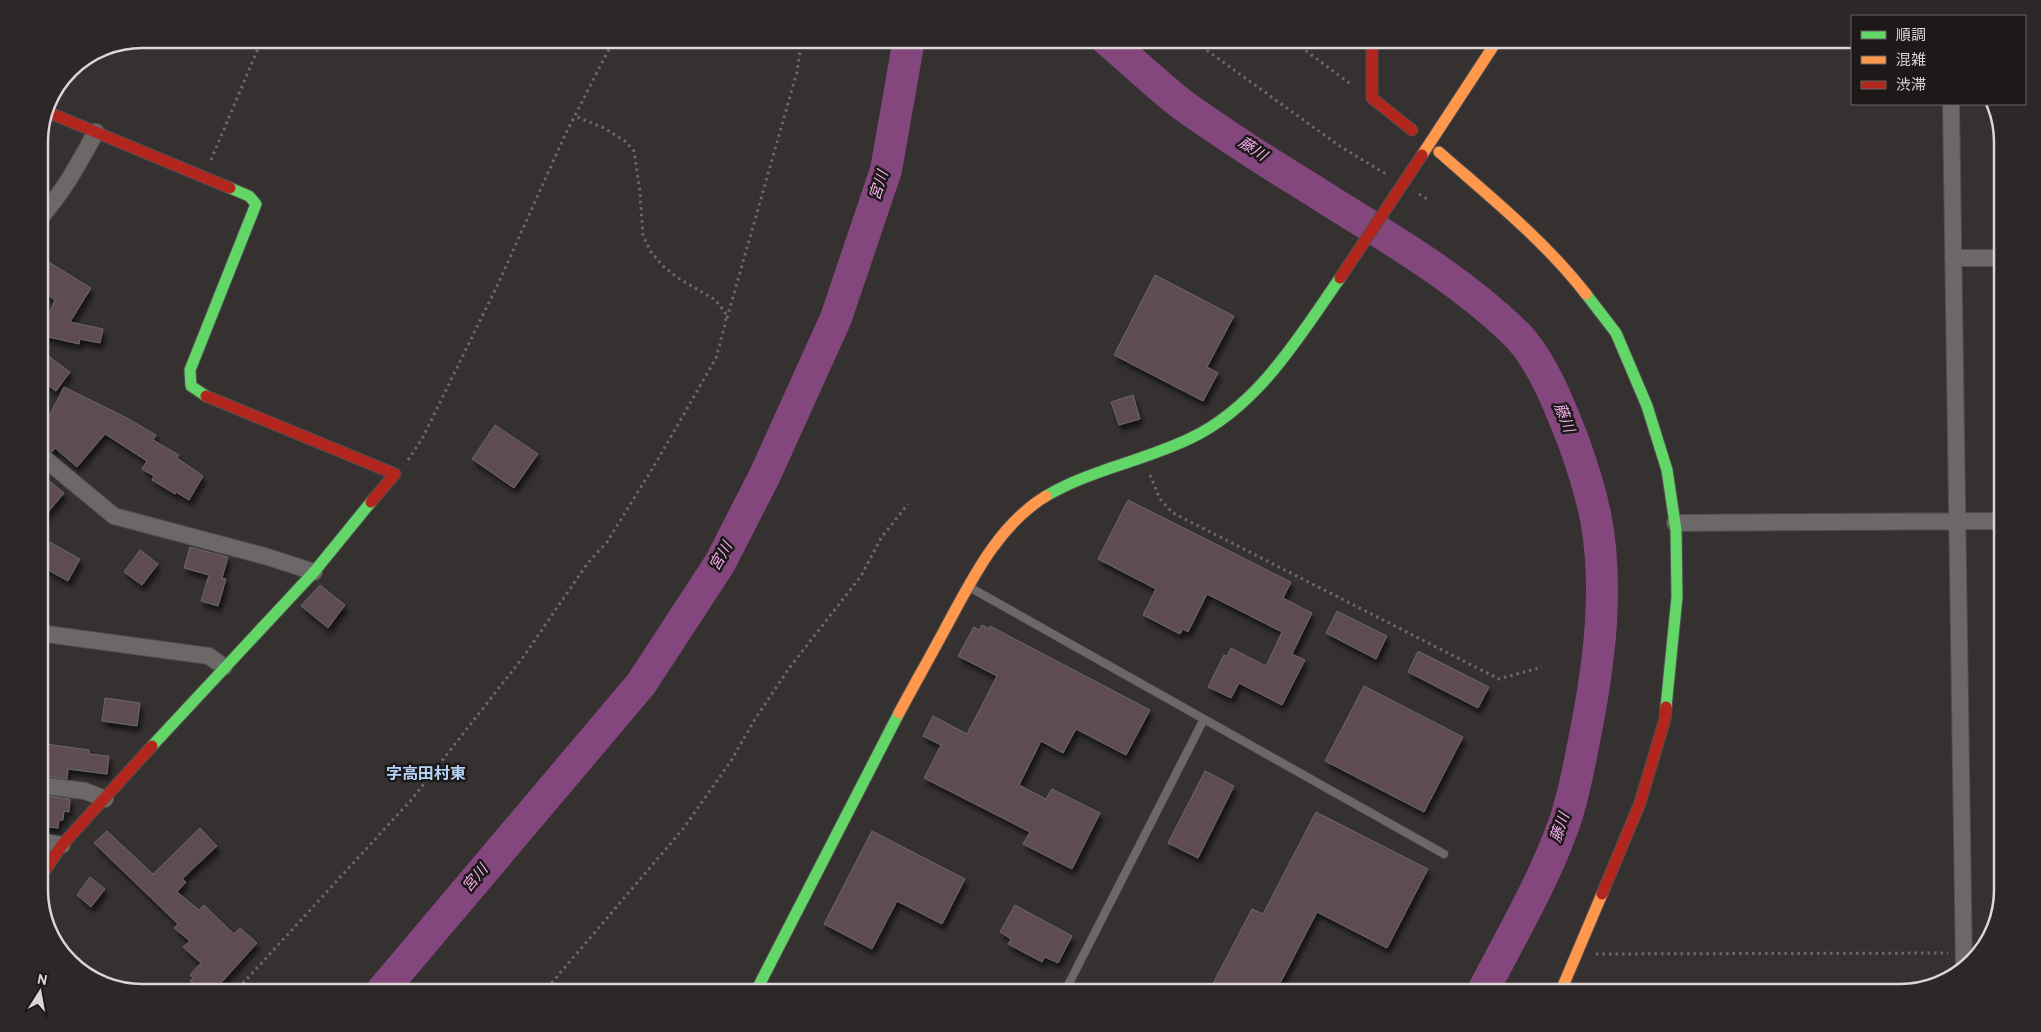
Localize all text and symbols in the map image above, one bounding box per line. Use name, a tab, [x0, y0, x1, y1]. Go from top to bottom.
legend	[1851, 15, 2026, 105]
text: 順調	[1896, 27, 1926, 46]
text: 混雑	[1896, 52, 1926, 71]
text: 渋滞	[1896, 77, 1926, 96]
water label: 藤川	[1234, 134, 1271, 167]
water label: 宮川	[866, 167, 894, 203]
water label: 藤川	[1549, 401, 1578, 437]
water label: 宮川	[706, 538, 739, 575]
district label: 字高田村東	[386, 764, 466, 785]
water label: 藤川	[1547, 809, 1576, 845]
water label: 宮川	[459, 860, 494, 897]
north arrow	[15, 967, 65, 1017]
text: N	[36, 971, 49, 990]

